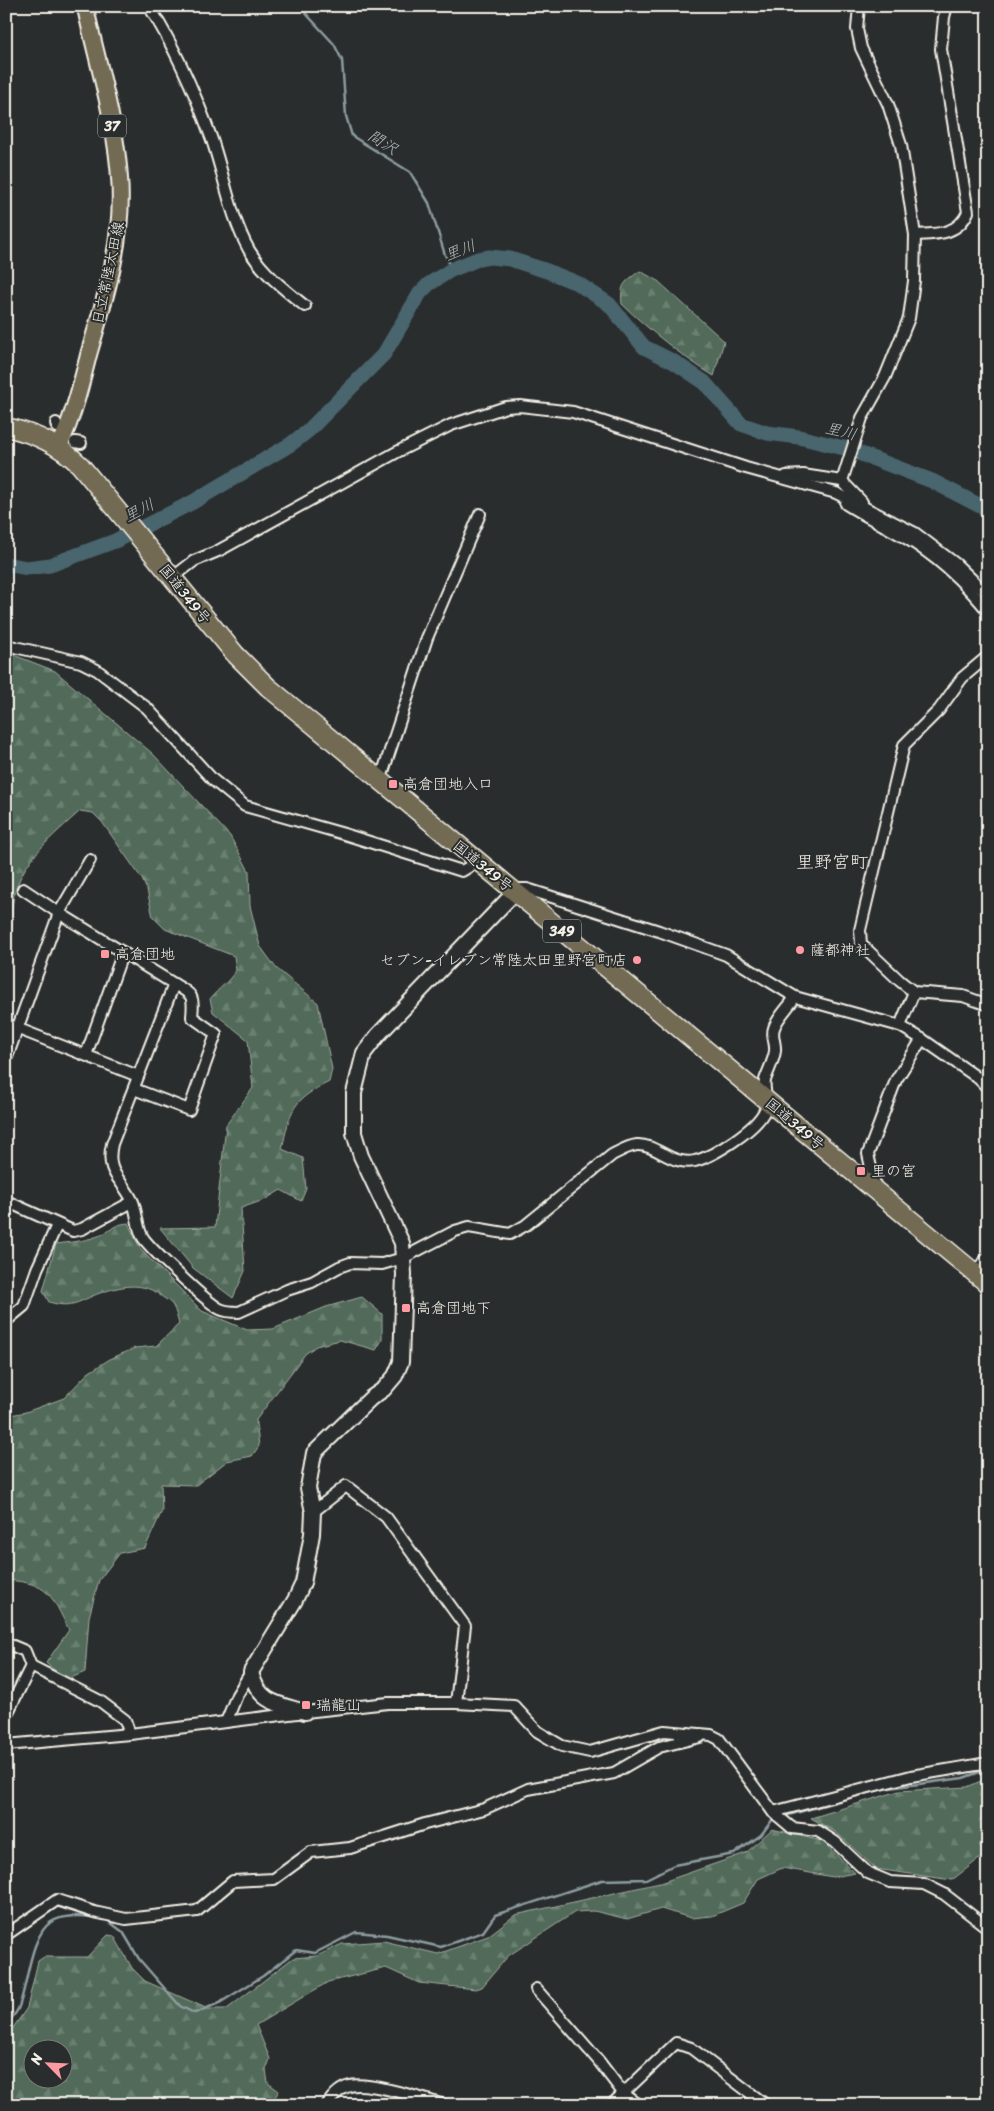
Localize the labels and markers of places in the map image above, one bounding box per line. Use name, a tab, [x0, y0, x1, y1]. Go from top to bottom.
place label: 高倉団地入口	[403, 771, 493, 797]
marker: 高倉団地入口	[387, 778, 399, 790]
place label: 薩都神社	[810, 937, 870, 963]
place label: 高倉団地	[115, 941, 175, 967]
marker: 薩都神社	[794, 944, 806, 956]
place label: セブン-イレブン常陸太田里野宮町店	[380, 947, 627, 973]
marker: 高倉団地	[99, 948, 111, 960]
marker: セブン-イレブン常陸太田里野宮町店	[631, 954, 643, 966]
place label: 里の宮	[871, 1158, 916, 1184]
marker: 里の宮	[855, 1165, 867, 1177]
place label: 高倉団地下	[416, 1295, 491, 1321]
marker: 高倉団地下	[400, 1302, 412, 1314]
place label: 瑞龍山	[316, 1692, 361, 1718]
marker: 瑞龍山	[300, 1699, 312, 1711]

